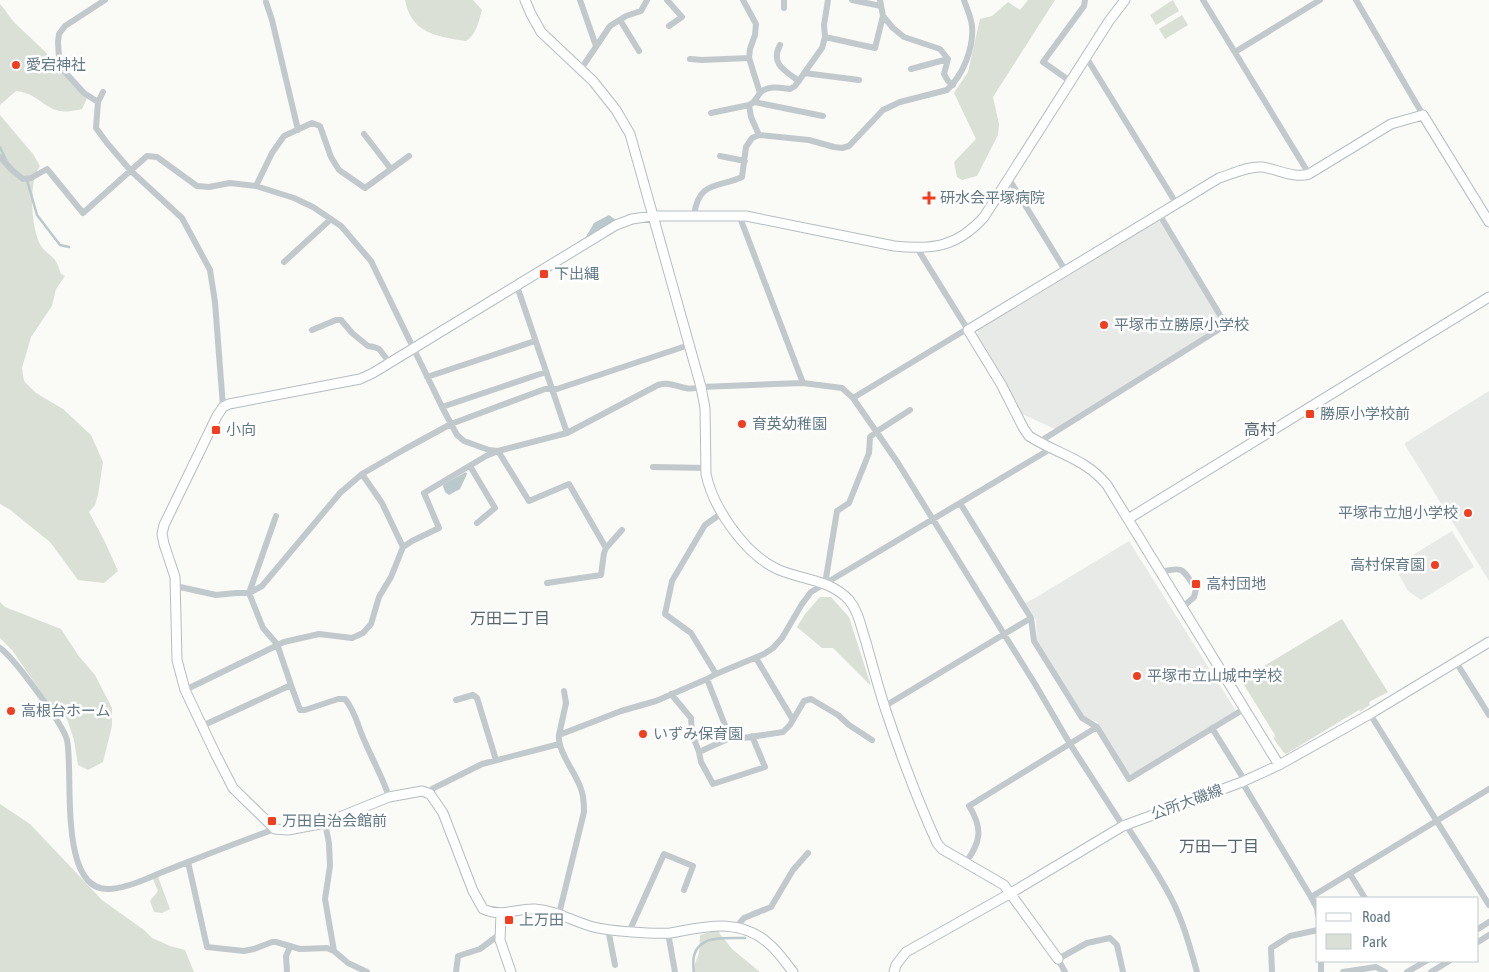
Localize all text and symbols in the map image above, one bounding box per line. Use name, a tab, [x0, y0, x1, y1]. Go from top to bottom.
place label: 愛宕神社	[26, 56, 86, 73]
marker: 愛宕神社	[10, 59, 22, 71]
place label: 研水会平塚病院	[940, 189, 1045, 206]
marker: 研水会平塚病院	[922, 191, 936, 205]
place label: 下出縄	[554, 265, 599, 282]
marker: 下出縄	[538, 268, 550, 280]
place label: 平塚市立勝原小学校	[1114, 316, 1249, 333]
marker: 平塚市立勝原小学校	[1098, 319, 1110, 331]
place label: 勝原小学校前	[1320, 405, 1410, 422]
marker: 勝原小学校前	[1304, 408, 1316, 420]
place label: 育英幼稚園	[752, 415, 827, 432]
marker: 育英幼稚園	[736, 418, 748, 430]
district label: 高村	[1244, 420, 1276, 438]
place label: 小向	[226, 421, 256, 438]
marker: 小向	[210, 424, 222, 436]
place label: 平塚市立旭小学校	[1338, 504, 1458, 521]
marker: 平塚市立旭小学校	[1462, 507, 1474, 519]
place label: 高村保育園	[1350, 556, 1425, 573]
marker: 高村保育園	[1429, 559, 1441, 571]
place label: 高村団地	[1206, 575, 1266, 592]
marker: 高村団地	[1190, 578, 1202, 590]
district label: 万田二丁目	[470, 609, 550, 627]
place label: 平塚市立山城中学校	[1147, 667, 1282, 684]
marker: 平塚市立山城中学校	[1131, 670, 1143, 682]
place label: 高根台ホーム	[21, 702, 111, 719]
marker: 高根台ホーム	[5, 705, 17, 717]
place label: いずみ保育園	[653, 725, 743, 742]
marker: いずみ保育園	[637, 728, 649, 740]
street label: 公所大磯線	[1149, 781, 1225, 822]
place label: 万田自治会館前	[282, 812, 387, 829]
marker: 万田自治会館前	[266, 815, 278, 827]
district label: 万田一丁目	[1179, 837, 1259, 855]
legend	[1316, 897, 1479, 962]
text: Road	[1362, 908, 1391, 925]
place label: 上万田	[519, 911, 564, 928]
marker: 上万田	[503, 914, 515, 926]
text: Park	[1362, 933, 1387, 950]

